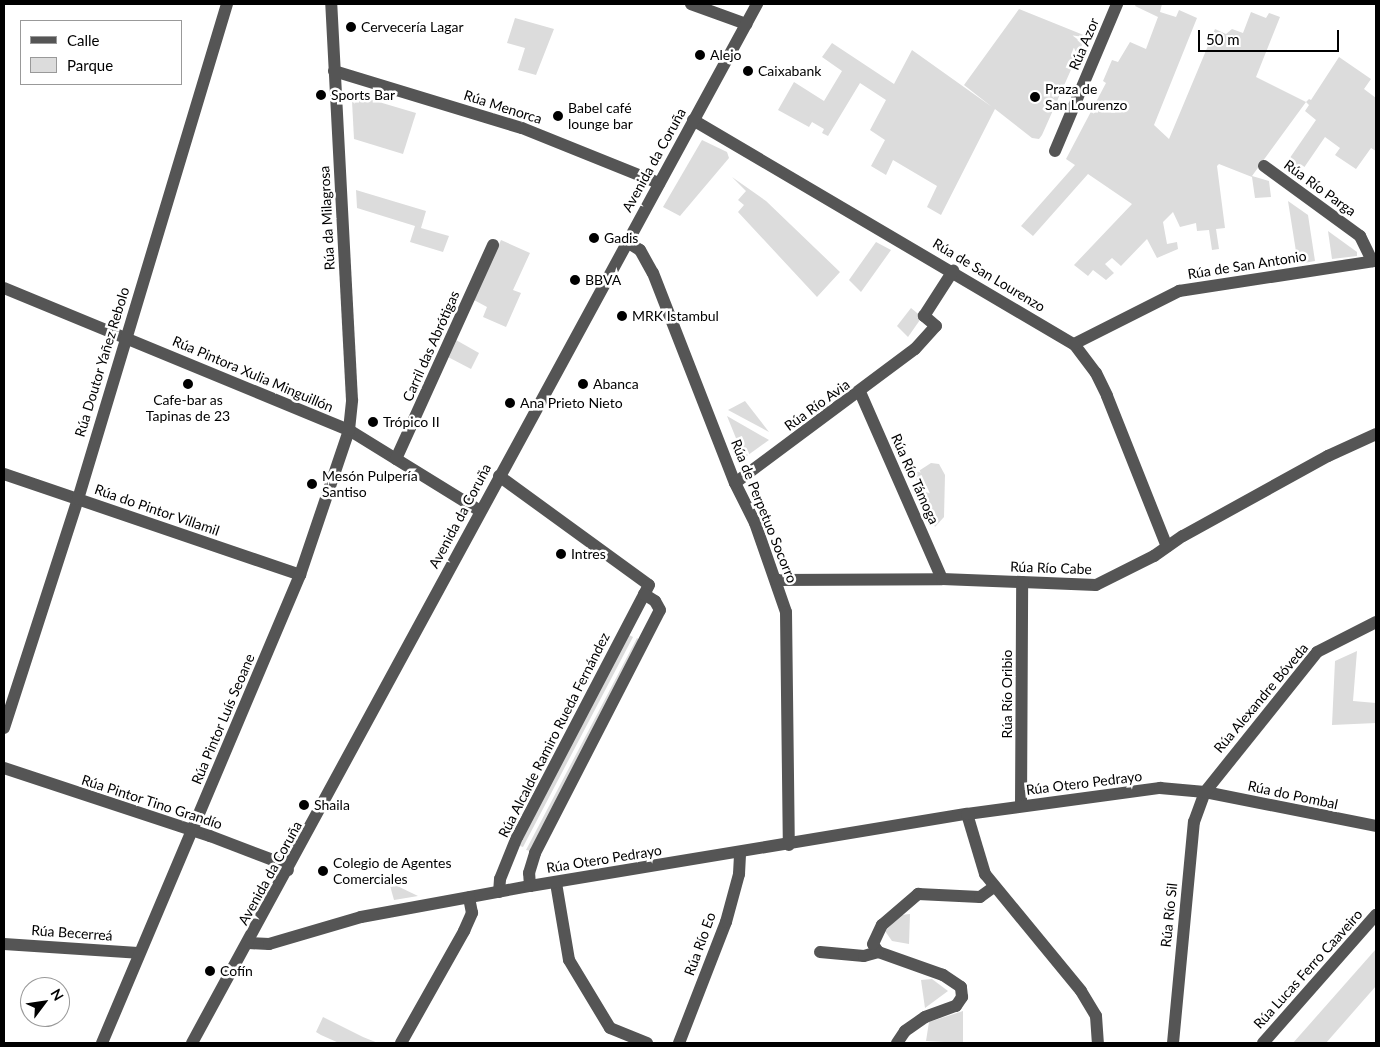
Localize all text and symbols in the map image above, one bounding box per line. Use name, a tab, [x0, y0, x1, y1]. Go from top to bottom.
street label: Rúa Azor	[1065, 15, 1103, 73]
place label: Cervecería Lagar	[361, 19, 464, 35]
legend	[20, 20, 182, 85]
scale bar	[1200, 20, 1341, 52]
marker: Cervecería Lagar	[345, 21, 357, 33]
text: 50 m	[1206, 30, 1240, 48]
text: Calle	[67, 31, 99, 49]
place label: Alejo	[710, 47, 741, 63]
marker: Alejo	[694, 49, 706, 61]
text: Parque	[67, 56, 113, 74]
place label: Caixabank	[758, 63, 821, 79]
marker: Caixabank	[742, 65, 754, 77]
place label: Praza de San Lourenzo	[1045, 81, 1127, 114]
street label: Rúa Menorca	[462, 86, 544, 128]
place label: Sports Bar	[331, 87, 395, 103]
marker: Sports Bar	[315, 89, 327, 101]
marker: Praza de San Lourenzo	[1029, 91, 1041, 103]
place label: Babel café lounge bar	[568, 100, 633, 132]
street label: Avenida da Coruña	[619, 105, 689, 215]
marker: Babel café lounge bar	[552, 110, 564, 122]
street label: Rúa Río Parga	[1281, 156, 1359, 220]
street label: Rúa da Milagrosa	[316, 165, 338, 271]
place label: Gadis	[604, 230, 638, 246]
marker: Gadis	[588, 232, 600, 244]
street label: Rúa de San Lourenzo	[930, 235, 1048, 315]
street label: Rúa de San Antonio	[1186, 247, 1308, 283]
place label: BBVA	[585, 272, 621, 288]
marker: BBVA	[569, 274, 581, 286]
street label: Rúa Doutor Yañez Rebolo	[71, 285, 133, 439]
street label: Carril das Abrótigas	[399, 288, 463, 404]
place label: MRK Istambul	[632, 308, 719, 324]
marker: MRK Istambul	[616, 310, 628, 322]
street label: Rúa Pintora Xulia Minguillón	[170, 332, 336, 416]
place label: Abanca	[593, 376, 639, 392]
street label: Rúa Río Avia	[781, 376, 853, 434]
marker: Cafe-bar as Tapinas de 23	[182, 378, 194, 390]
marker: Abanca	[577, 378, 589, 390]
place label: Cafe-bar as Tapinas de 23	[146, 392, 230, 424]
place label: Ana Prieto Nieto	[520, 395, 623, 411]
marker: Ana Prieto Nieto	[504, 397, 516, 409]
place label: Trópico II	[383, 414, 440, 430]
marker: Trópico II	[367, 416, 379, 428]
street label: Rúa Río Támoga	[887, 431, 943, 527]
street label: Rúa de Perpetuo Socorro	[727, 437, 801, 585]
street label: Avenida da Coruña	[425, 461, 495, 571]
place label: Mesón Pulpería Santiso	[322, 468, 418, 501]
marker: Mesón Pulpería Santiso	[306, 478, 318, 490]
street label: Rúa do Pintor Villamil	[92, 481, 222, 539]
place label: Intres	[571, 546, 606, 562]
marker: Intres	[555, 548, 567, 560]
street label: Rúa Río Cabe	[1010, 558, 1092, 578]
street label: Rúa Alcalde Ramiro Rueda Fernández	[495, 630, 613, 840]
street label: Rúa Alexandre Bóveda	[1210, 640, 1312, 756]
street label: Rúa Río Oribio	[999, 649, 1015, 739]
street label: Rúa Pintor Luís Seoane	[188, 651, 258, 787]
street label: Rúa Otero Pedrayo	[1025, 768, 1143, 798]
street label: Rúa Pintor Tino Grandío	[79, 771, 225, 833]
street label: Rúa do Pombal	[1246, 777, 1340, 813]
place label: Shaila	[314, 797, 350, 813]
marker: Shaila	[298, 799, 310, 811]
street label: Avenida da Coruña	[235, 818, 305, 928]
street label: Rúa Otero Pedrayo	[545, 842, 663, 876]
place label: Colegio de Agentes Comerciales	[333, 855, 452, 888]
marker: Colegio de Agentes Comerciales	[317, 865, 329, 877]
street label: Rúa Río Sil	[1157, 882, 1181, 948]
street label: Rúa Lucas Ferro Caaveiro	[1250, 906, 1366, 1032]
street label: Rúa Río Eo	[681, 910, 719, 978]
street label: Rúa Becerreá	[31, 922, 113, 944]
place label: Cofín	[220, 963, 253, 979]
marker: Cofín	[204, 965, 216, 977]
north arrow	[20, 977, 70, 1027]
text: N	[47, 986, 67, 1004]

